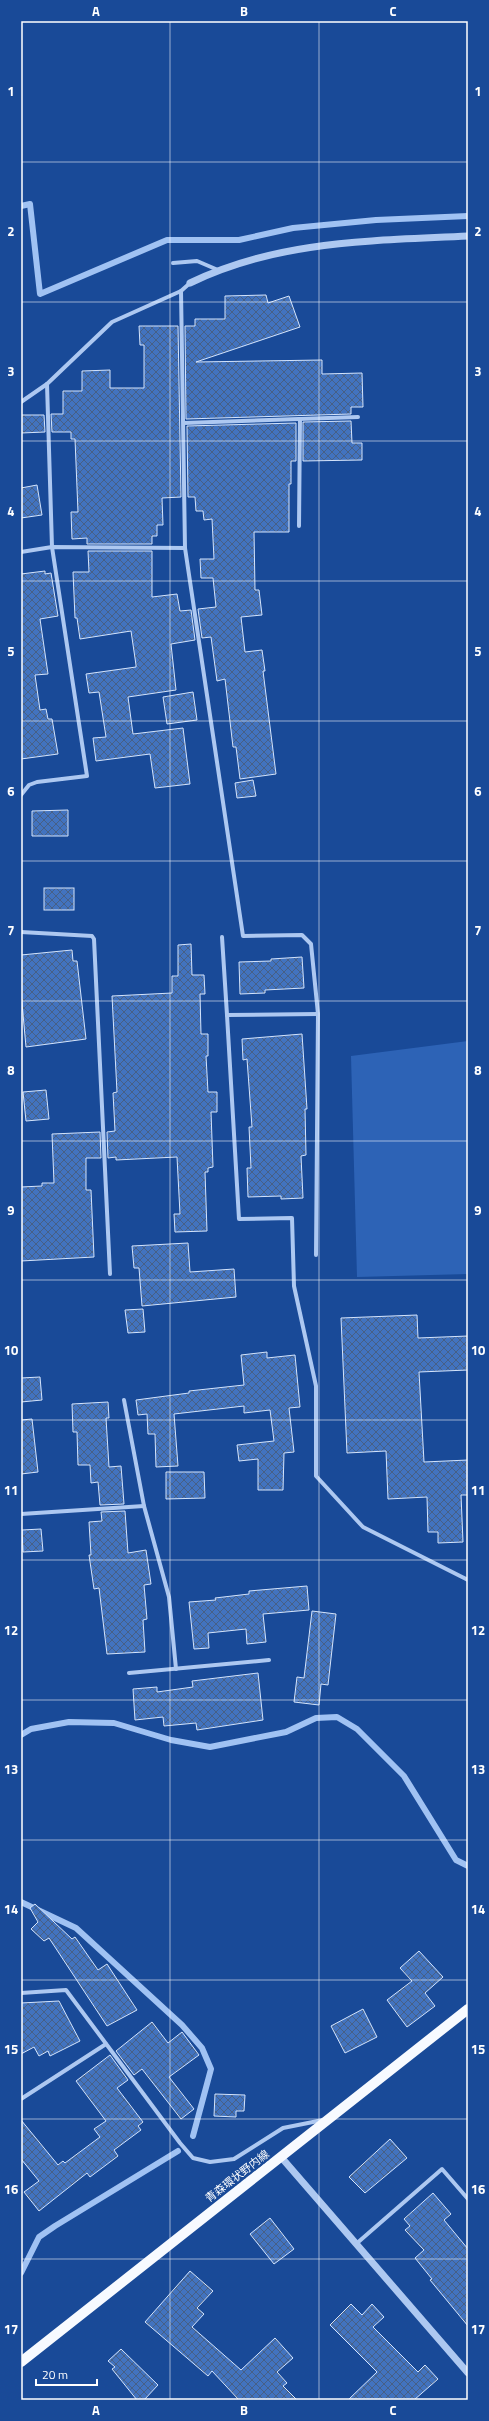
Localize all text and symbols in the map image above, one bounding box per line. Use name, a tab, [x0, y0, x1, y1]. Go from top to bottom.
text: A	[92, 1, 100, 21]
text: B	[240, 1, 248, 21]
text: C	[389, 1, 397, 21]
text: 1	[7, 81, 15, 101]
text: 1	[474, 81, 482, 101]
text: 2	[7, 221, 15, 241]
text: 2	[474, 221, 482, 241]
text: 3	[7, 361, 15, 381]
text: 3	[474, 361, 482, 381]
text: 4	[7, 501, 15, 521]
text: 4	[474, 501, 482, 521]
text: 5	[7, 641, 15, 661]
text: 5	[474, 641, 482, 661]
text: 6	[7, 781, 15, 801]
text: 6	[474, 781, 482, 801]
text: 7	[7, 920, 15, 940]
text: 7	[474, 920, 482, 940]
text: 8	[7, 1060, 15, 1080]
text: 8	[474, 1060, 482, 1080]
text: 9	[7, 1200, 15, 1220]
text: 9	[474, 1200, 482, 1220]
text: 10	[4, 1340, 18, 1360]
text: 10	[471, 1340, 485, 1360]
text: 11	[4, 1480, 18, 1500]
text: 11	[471, 1480, 485, 1500]
text: 12	[4, 1620, 18, 1640]
text: 12	[471, 1620, 485, 1640]
text: 13	[4, 1759, 18, 1779]
text: 13	[471, 1759, 485, 1779]
text: 14	[4, 1899, 18, 1919]
text: 14	[471, 1899, 485, 1919]
text: 15	[4, 2039, 18, 2059]
text: 15	[471, 2039, 485, 2059]
street label: 青森環状野内線	[202, 2146, 272, 2206]
text: 16	[4, 2179, 18, 2199]
text: 16	[471, 2179, 485, 2199]
text: 17	[4, 2319, 18, 2339]
text: 17	[471, 2319, 485, 2339]
scale bar	[36, 2361, 97, 2387]
text: 20 m	[42, 2365, 68, 2384]
text: A	[92, 2400, 100, 2420]
text: B	[240, 2400, 248, 2420]
text: C	[389, 2400, 397, 2420]

